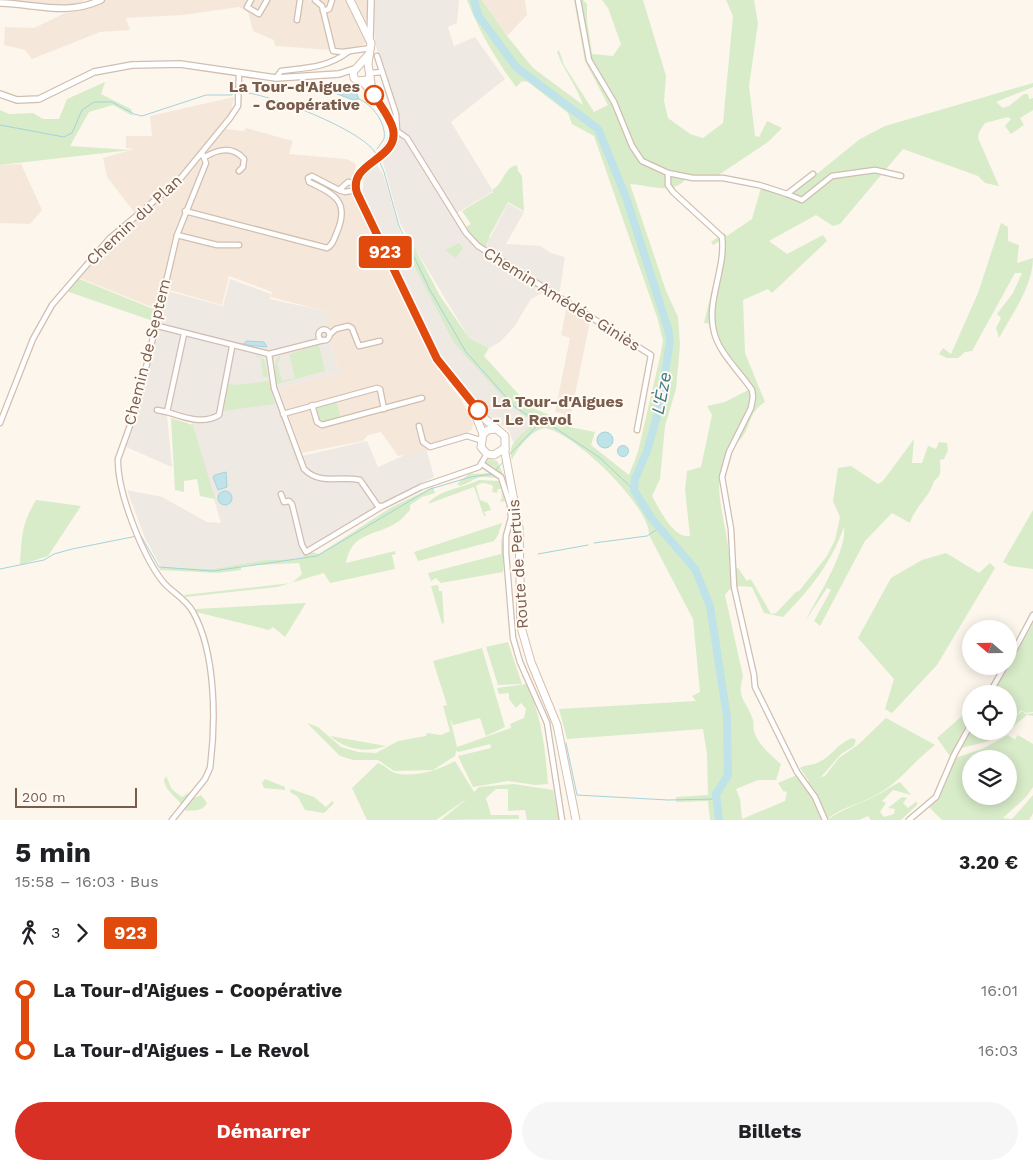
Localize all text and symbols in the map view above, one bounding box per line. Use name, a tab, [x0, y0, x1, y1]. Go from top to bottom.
place label: La Tour-d'Aigues - Coopérative	[229, 77, 360, 114]
marker: La Tour-d'Aigues - Coopérative	[364, 85, 384, 105]
street label: Chemin du Plan	[82, 171, 186, 269]
line badge: 923	[356, 236, 414, 268]
text: 923	[369, 241, 401, 262]
street label: Chemin Amédée Giniès	[480, 243, 644, 355]
street label: Chemin de Septem	[120, 277, 174, 427]
water label: L'Èze	[647, 370, 675, 416]
place label: La Tour-d'Aigues - Le Revol	[492, 392, 624, 429]
marker: La Tour-d'Aigues - Le Revol	[468, 400, 488, 420]
street label: Route de Pertuis	[504, 498, 532, 630]
north arrow	[962, 620, 1018, 675]
map controls	[962, 620, 1017, 805]
button: locate	[962, 685, 1017, 740]
button: layers	[962, 750, 1017, 805]
scale bar	[15, 785, 138, 808]
text: 200 m	[22, 789, 66, 805]
text: 5 min	[15, 836, 91, 869]
text: 3.20 €	[959, 851, 1018, 874]
text: 15:58 – 16:03 · Bus	[15, 872, 159, 891]
icon: walk	[15, 919, 43, 947]
icon: forward	[68, 919, 96, 947]
text: 923	[114, 922, 147, 943]
text: 3	[51, 923, 60, 942]
text: La Tour-d'Aigues - Coopérative	[53, 979, 342, 1002]
text: 16:01	[981, 981, 1018, 1000]
text: La Tour-d'Aigues - Le Revol	[53, 1039, 309, 1062]
text: 16:03	[978, 1041, 1018, 1060]
button: Démarrer	[15, 1102, 512, 1160]
button: Billets	[522, 1102, 1018, 1160]

